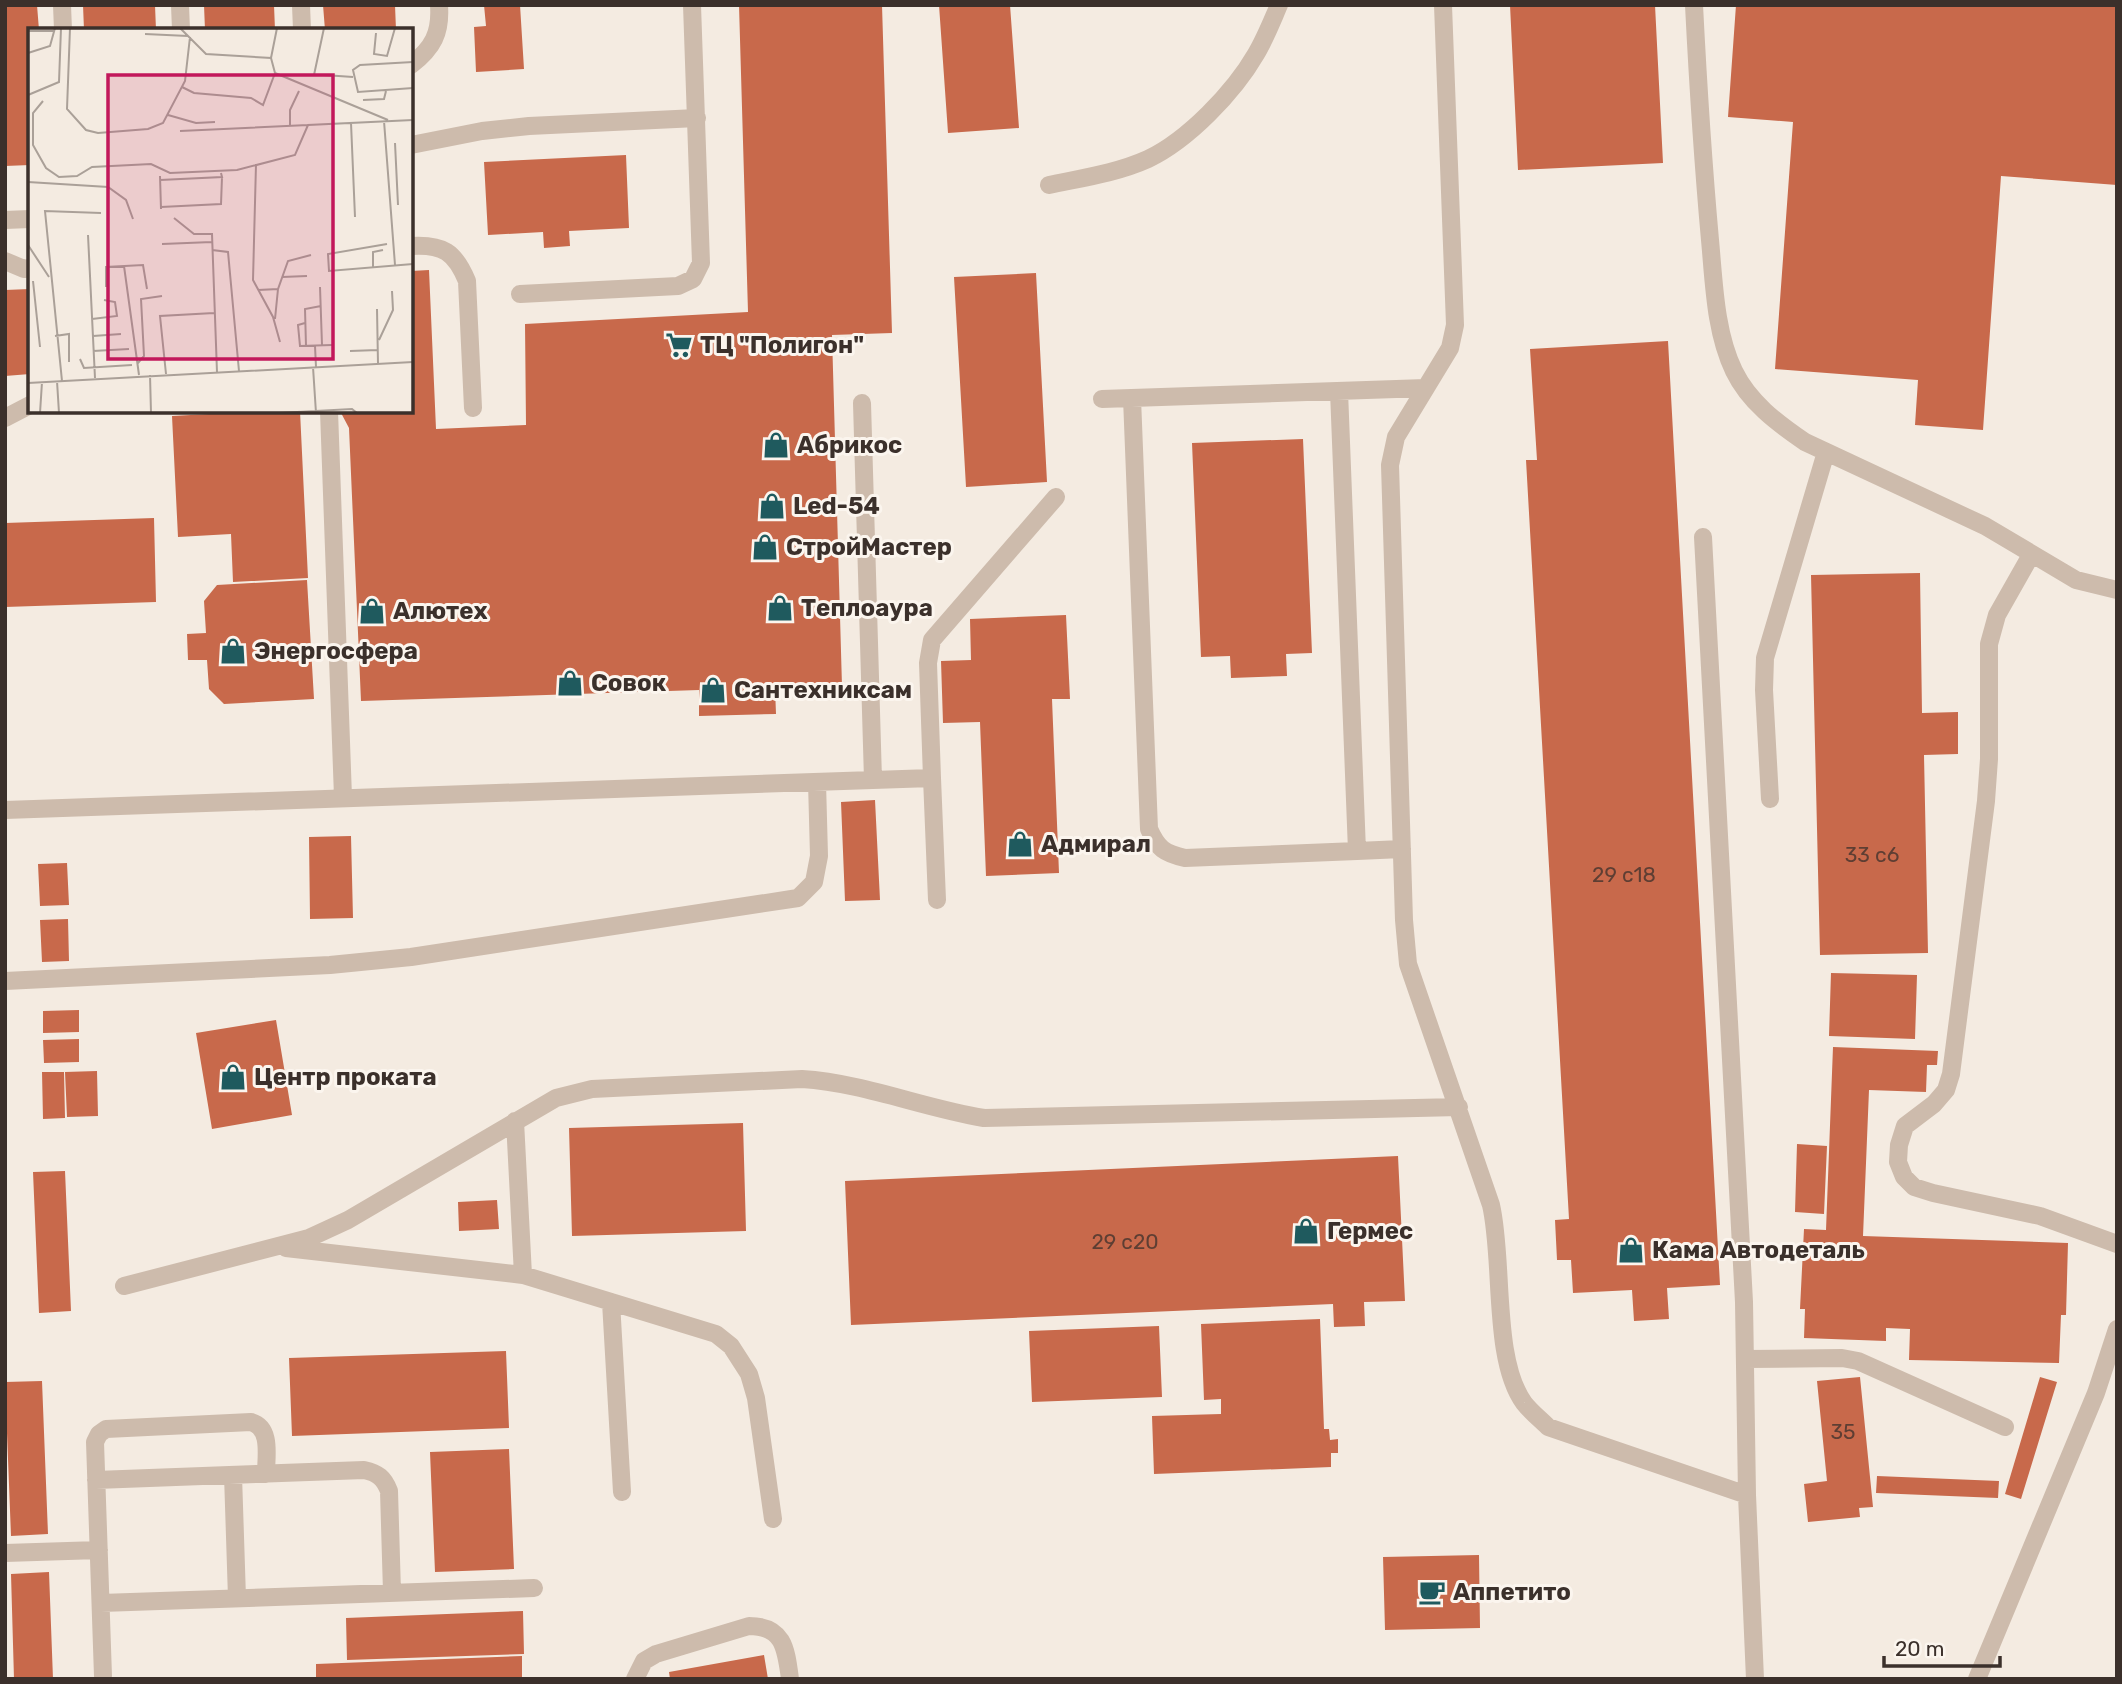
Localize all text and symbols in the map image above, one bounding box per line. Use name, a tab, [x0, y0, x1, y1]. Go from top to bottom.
inset map	[28, 28, 413, 413]
supermarket icon: ТЦ "Полигон"	[664, 330, 694, 360]
place label: ТЦ "Полигон"	[700, 331, 864, 359]
shop icon: Абрикос	[761, 430, 791, 460]
place label: Абрикос	[797, 431, 902, 459]
shop icon: Led-54	[757, 491, 787, 521]
place label: Led-54	[793, 492, 880, 520]
shop icon: СтройМастер	[750, 532, 780, 562]
place label: СтройМастер	[786, 533, 952, 561]
shop icon: Теплоаура	[765, 593, 795, 623]
place label: Теплоаура	[801, 594, 933, 622]
shop icon: Алютех	[357, 596, 387, 626]
place label: Алютех	[393, 597, 488, 625]
shop icon: Энергосфера	[218, 636, 248, 666]
place label: Энергосфера	[254, 637, 418, 665]
shop icon: Совок	[555, 668, 585, 698]
place label: Совок	[591, 669, 667, 697]
shop icon: Сантехниксам	[698, 675, 728, 705]
place label: Сантехниксам	[734, 676, 912, 704]
shop icon: Адмирал	[1005, 829, 1035, 859]
place label: Адмирал	[1041, 830, 1151, 858]
house number: 33 с6	[1845, 842, 1899, 867]
house number: 29 с18	[1592, 862, 1656, 887]
shop icon: Центр проката	[218, 1062, 248, 1092]
place label: Центр проката	[254, 1063, 437, 1091]
shop icon: Гермес	[1291, 1216, 1321, 1246]
place label: Гермес	[1327, 1217, 1413, 1245]
house number: 29 с20	[1091, 1229, 1159, 1254]
shop icon: Кама Автодеталь	[1616, 1235, 1646, 1265]
place label: Кама Автодеталь	[1652, 1236, 1865, 1264]
house number: 35	[1830, 1419, 1856, 1444]
cafe icon: Аппетито	[1417, 1577, 1447, 1607]
place label: Аппетито	[1453, 1578, 1571, 1606]
scale bar	[1884, 1624, 2000, 1668]
text: 20 m	[1895, 1636, 1944, 1661]

